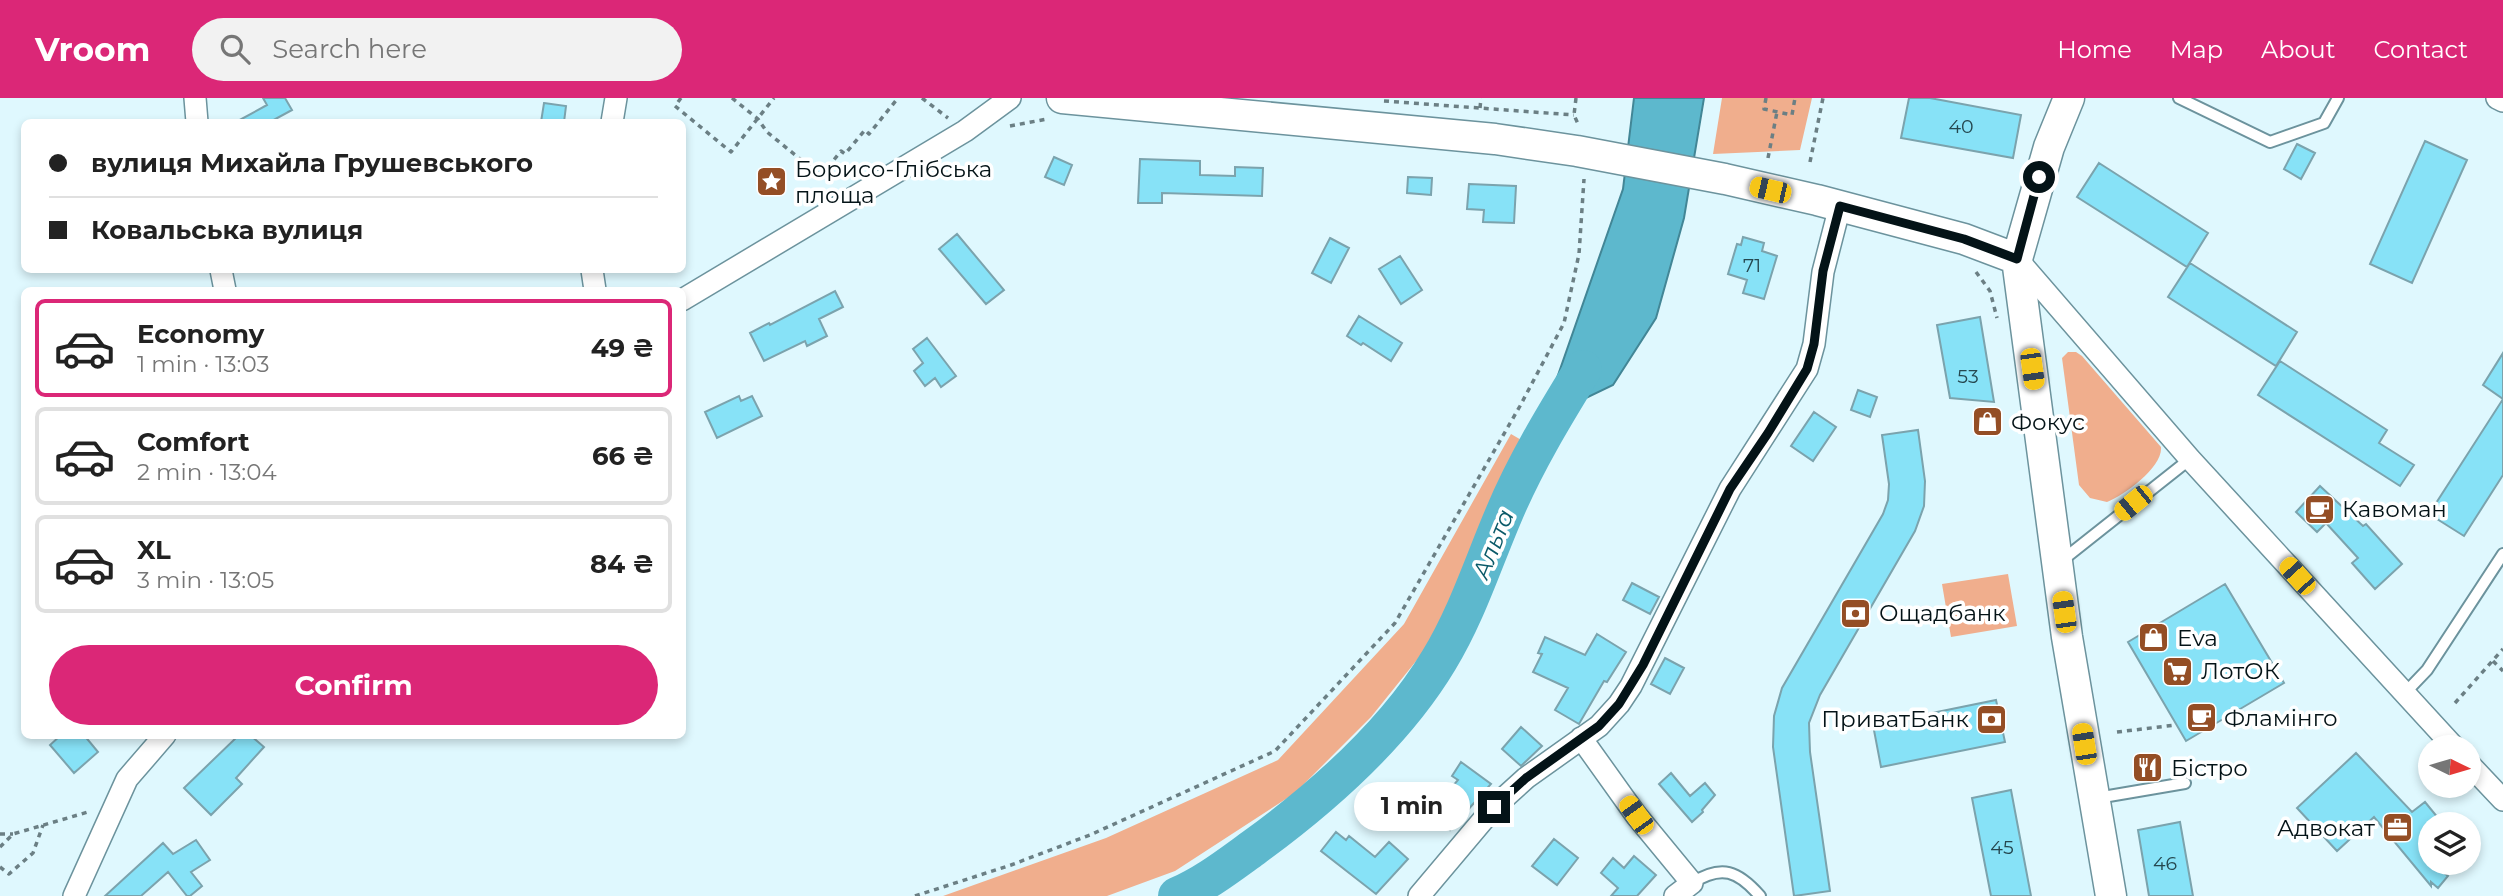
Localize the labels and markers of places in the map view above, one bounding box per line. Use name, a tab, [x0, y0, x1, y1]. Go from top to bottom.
place label: Борисо-Глібська площа	[795, 155, 992, 209]
place icon: Борисо-Глібська площа	[755, 165, 789, 199]
shop icon: Фокус	[1971, 405, 2005, 439]
place label: Фокус	[2011, 408, 2085, 436]
cafe icon: Кавоман	[2302, 492, 2336, 526]
place label: Кавоман	[2342, 495, 2447, 523]
bank icon: Ощадбанк	[1839, 596, 1873, 630]
place label: Ощадбанк	[1879, 599, 2006, 627]
shop icon: Eva	[2137, 621, 2171, 655]
place label: Eva	[2177, 624, 2218, 652]
supermarket icon: ЛотОК	[2161, 654, 2195, 688]
place label: ЛотОК	[2201, 657, 2280, 685]
cafe icon: Фламінго	[2184, 701, 2218, 735]
bank icon: ПриватБанк	[1975, 702, 2009, 736]
place label: Фламінго	[2224, 704, 2338, 732]
place label: ПриватБанк	[1821, 705, 1970, 733]
restaurant icon: Бістро	[2131, 751, 2165, 785]
place label: Бістро	[2171, 754, 2248, 782]
office icon: Адвокат	[2381, 811, 2415, 845]
place label: Адвокат	[2277, 814, 2375, 842]

